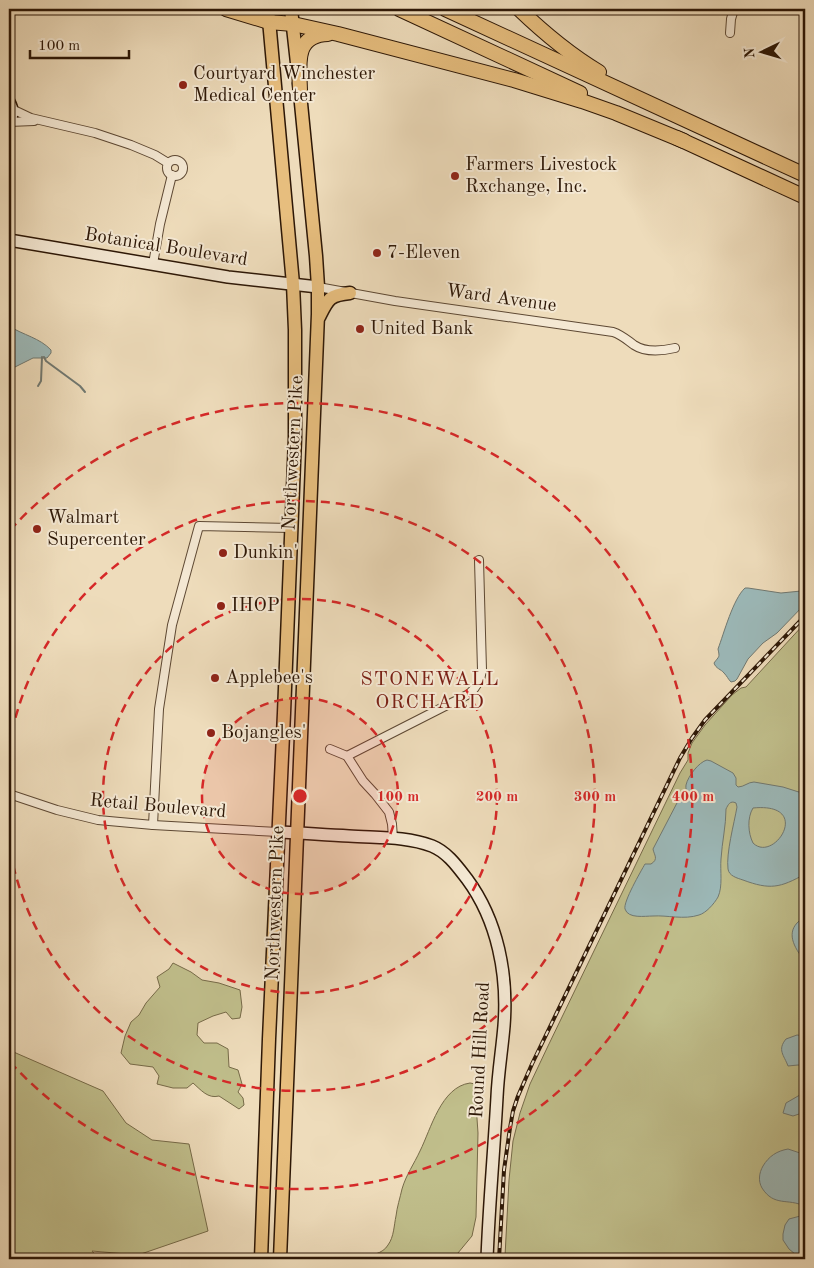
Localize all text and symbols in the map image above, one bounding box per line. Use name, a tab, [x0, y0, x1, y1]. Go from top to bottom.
scale bar	[30, 28, 129, 60]
north arrow	[736, 28, 786, 78]
text: 100 m	[38, 39, 80, 54]
text: N	[743, 47, 757, 59]
place label: Courtyard Winchester Medical Center	[193, 65, 375, 106]
marker: Courtyard Winchester Medical Center	[177, 79, 189, 91]
place label: Farmers Livestock Rxchange, Inc.	[465, 156, 617, 197]
marker: Farmers Livestock Rxchange, Inc.	[449, 170, 461, 182]
street label: Botanical Boulevard	[83, 226, 249, 270]
place label: 7-Eleven	[387, 244, 460, 263]
marker: 7-Eleven	[371, 247, 383, 259]
street label: Ward Avenue	[444, 282, 558, 316]
place label: United Bank	[370, 320, 474, 339]
marker: United Bank	[354, 323, 366, 335]
street label: Northwestern Pike	[280, 375, 308, 531]
place label: Walmart Supercenter	[47, 509, 146, 550]
marker: Walmart Supercenter	[31, 523, 43, 535]
place label: Dunkin'	[233, 544, 298, 563]
marker: Dunkin'	[217, 547, 229, 559]
place label: IHOP	[231, 597, 280, 616]
marker: IHOP	[215, 600, 227, 612]
place label: Applebee's	[225, 669, 313, 688]
district label: STONEWALL ORCHARD	[360, 670, 500, 713]
marker: Applebee's	[209, 672, 221, 684]
place label: Bojangles'	[221, 724, 306, 743]
marker: Bojangles'	[205, 727, 217, 739]
centre of rings	[291, 787, 309, 805]
text: 100 m	[377, 790, 419, 805]
text: 200 m	[476, 790, 518, 805]
text: 300 m	[574, 790, 616, 805]
text: 400 m	[672, 790, 714, 805]
street label: Retail Boulevard	[89, 792, 227, 822]
street label: Northwestern Pike	[264, 825, 288, 981]
street label: Round Hill Road	[468, 981, 494, 1119]

